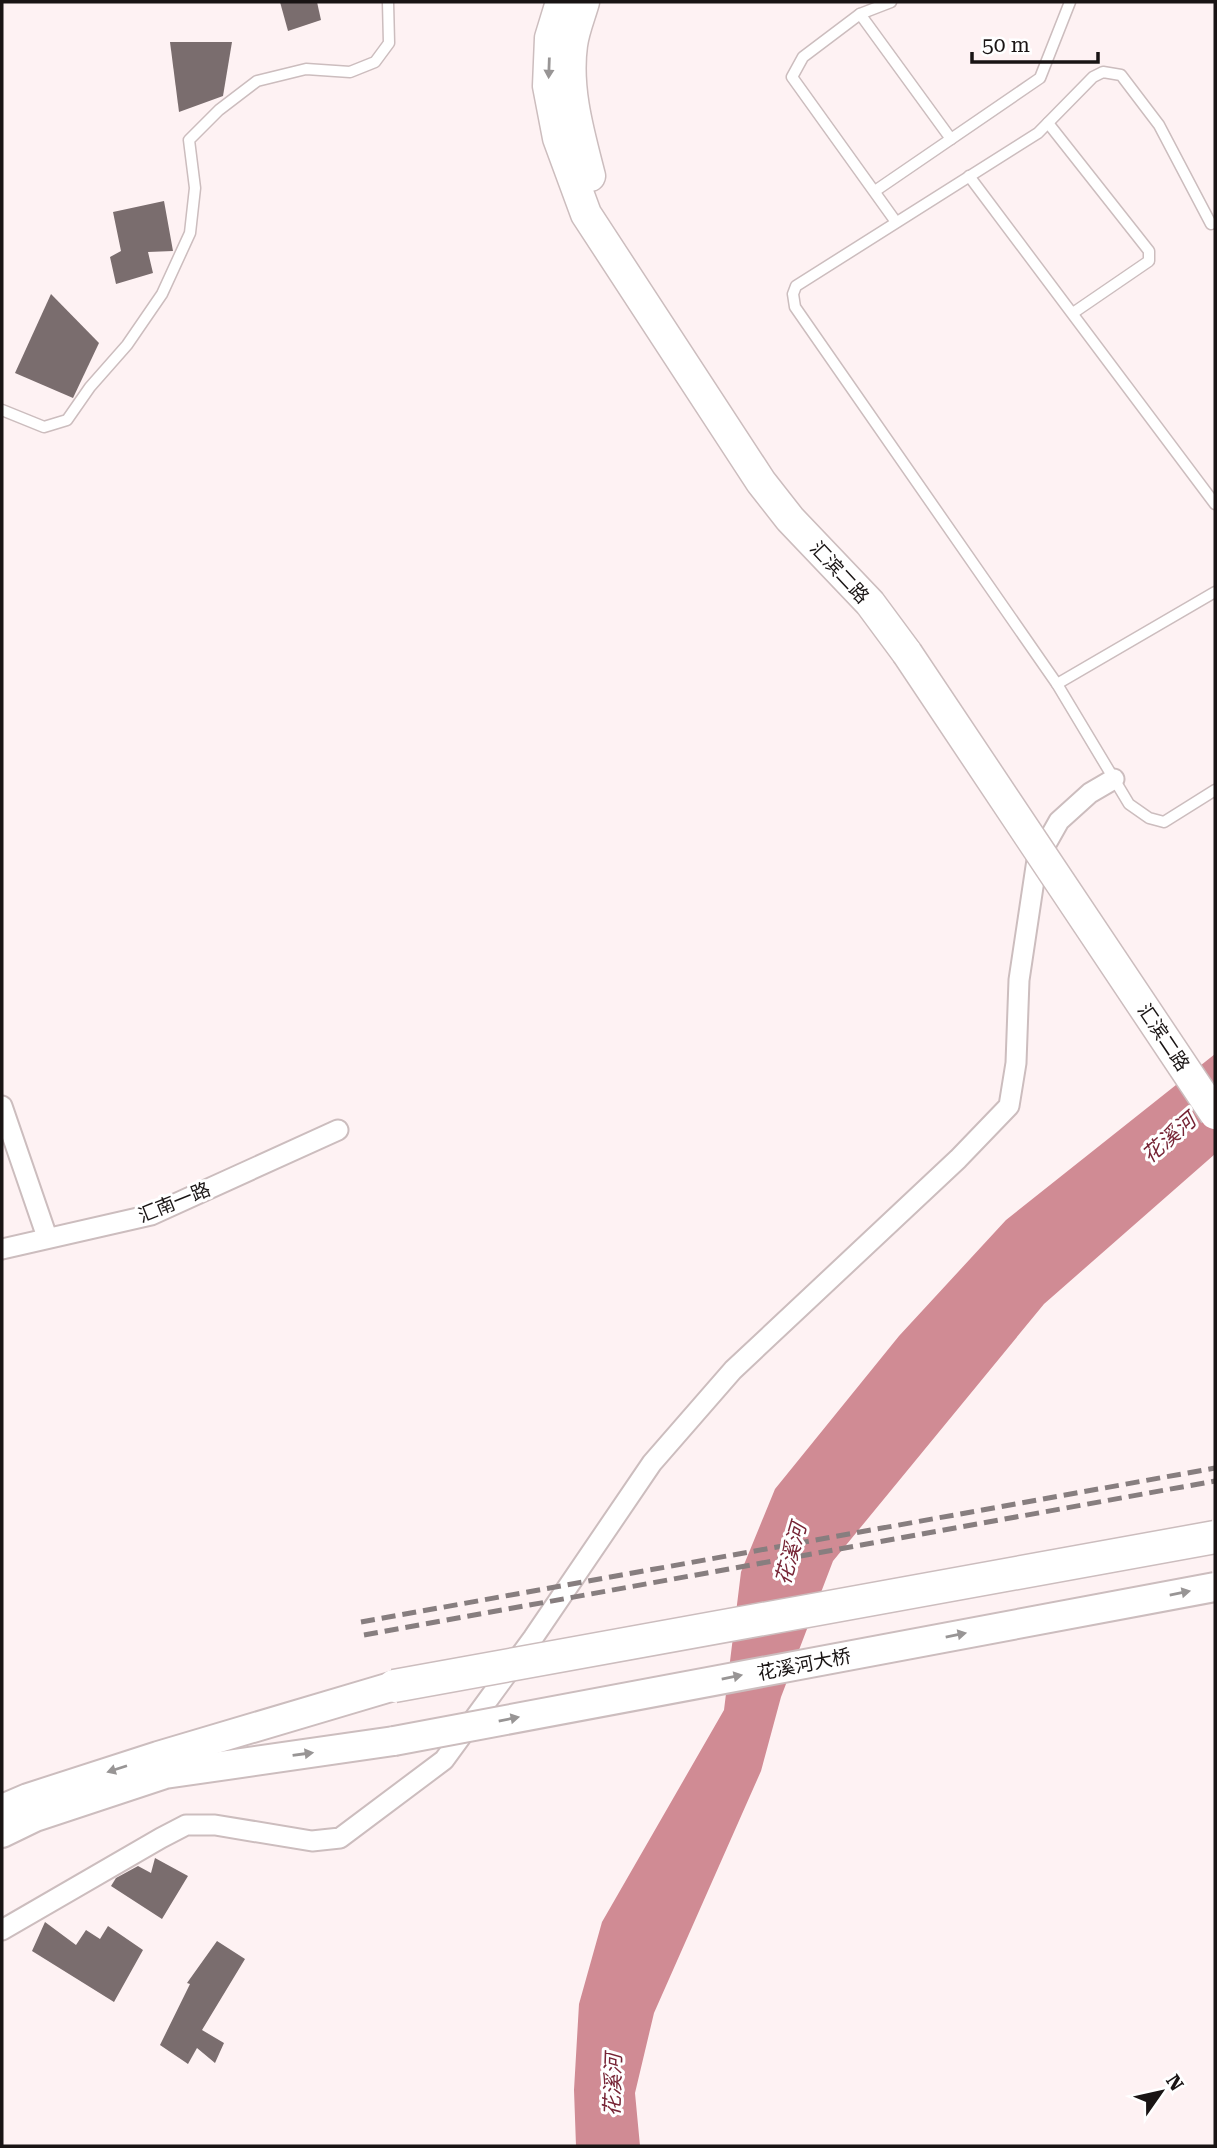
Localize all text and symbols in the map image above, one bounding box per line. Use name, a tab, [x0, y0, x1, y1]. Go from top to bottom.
scale bar	[972, 21, 1098, 65]
text: 50 m	[982, 33, 1030, 57]
one-way arrow	[543, 57, 554, 79]
street label: 汇滨二路	[805, 537, 874, 608]
street label: 汇滨二路	[1133, 999, 1194, 1075]
water label: 花溪河	[1137, 1106, 1204, 1168]
street label: 汇南一路	[135, 1178, 214, 1227]
water label: 花溪河	[771, 1517, 812, 1588]
one-way arrow	[1169, 1588, 1191, 1599]
one-way arrow	[945, 1629, 967, 1640]
street label: 花溪河大桥	[755, 1644, 853, 1685]
one-way arrow	[722, 1671, 744, 1682]
one-way arrow	[498, 1713, 520, 1724]
one-way arrow	[292, 1748, 314, 1759]
one-way arrow	[107, 1765, 128, 1775]
water label: 花溪河	[600, 2049, 626, 2117]
north arrow	[1126, 2057, 1196, 2127]
text: N	[1161, 2070, 1189, 2096]

